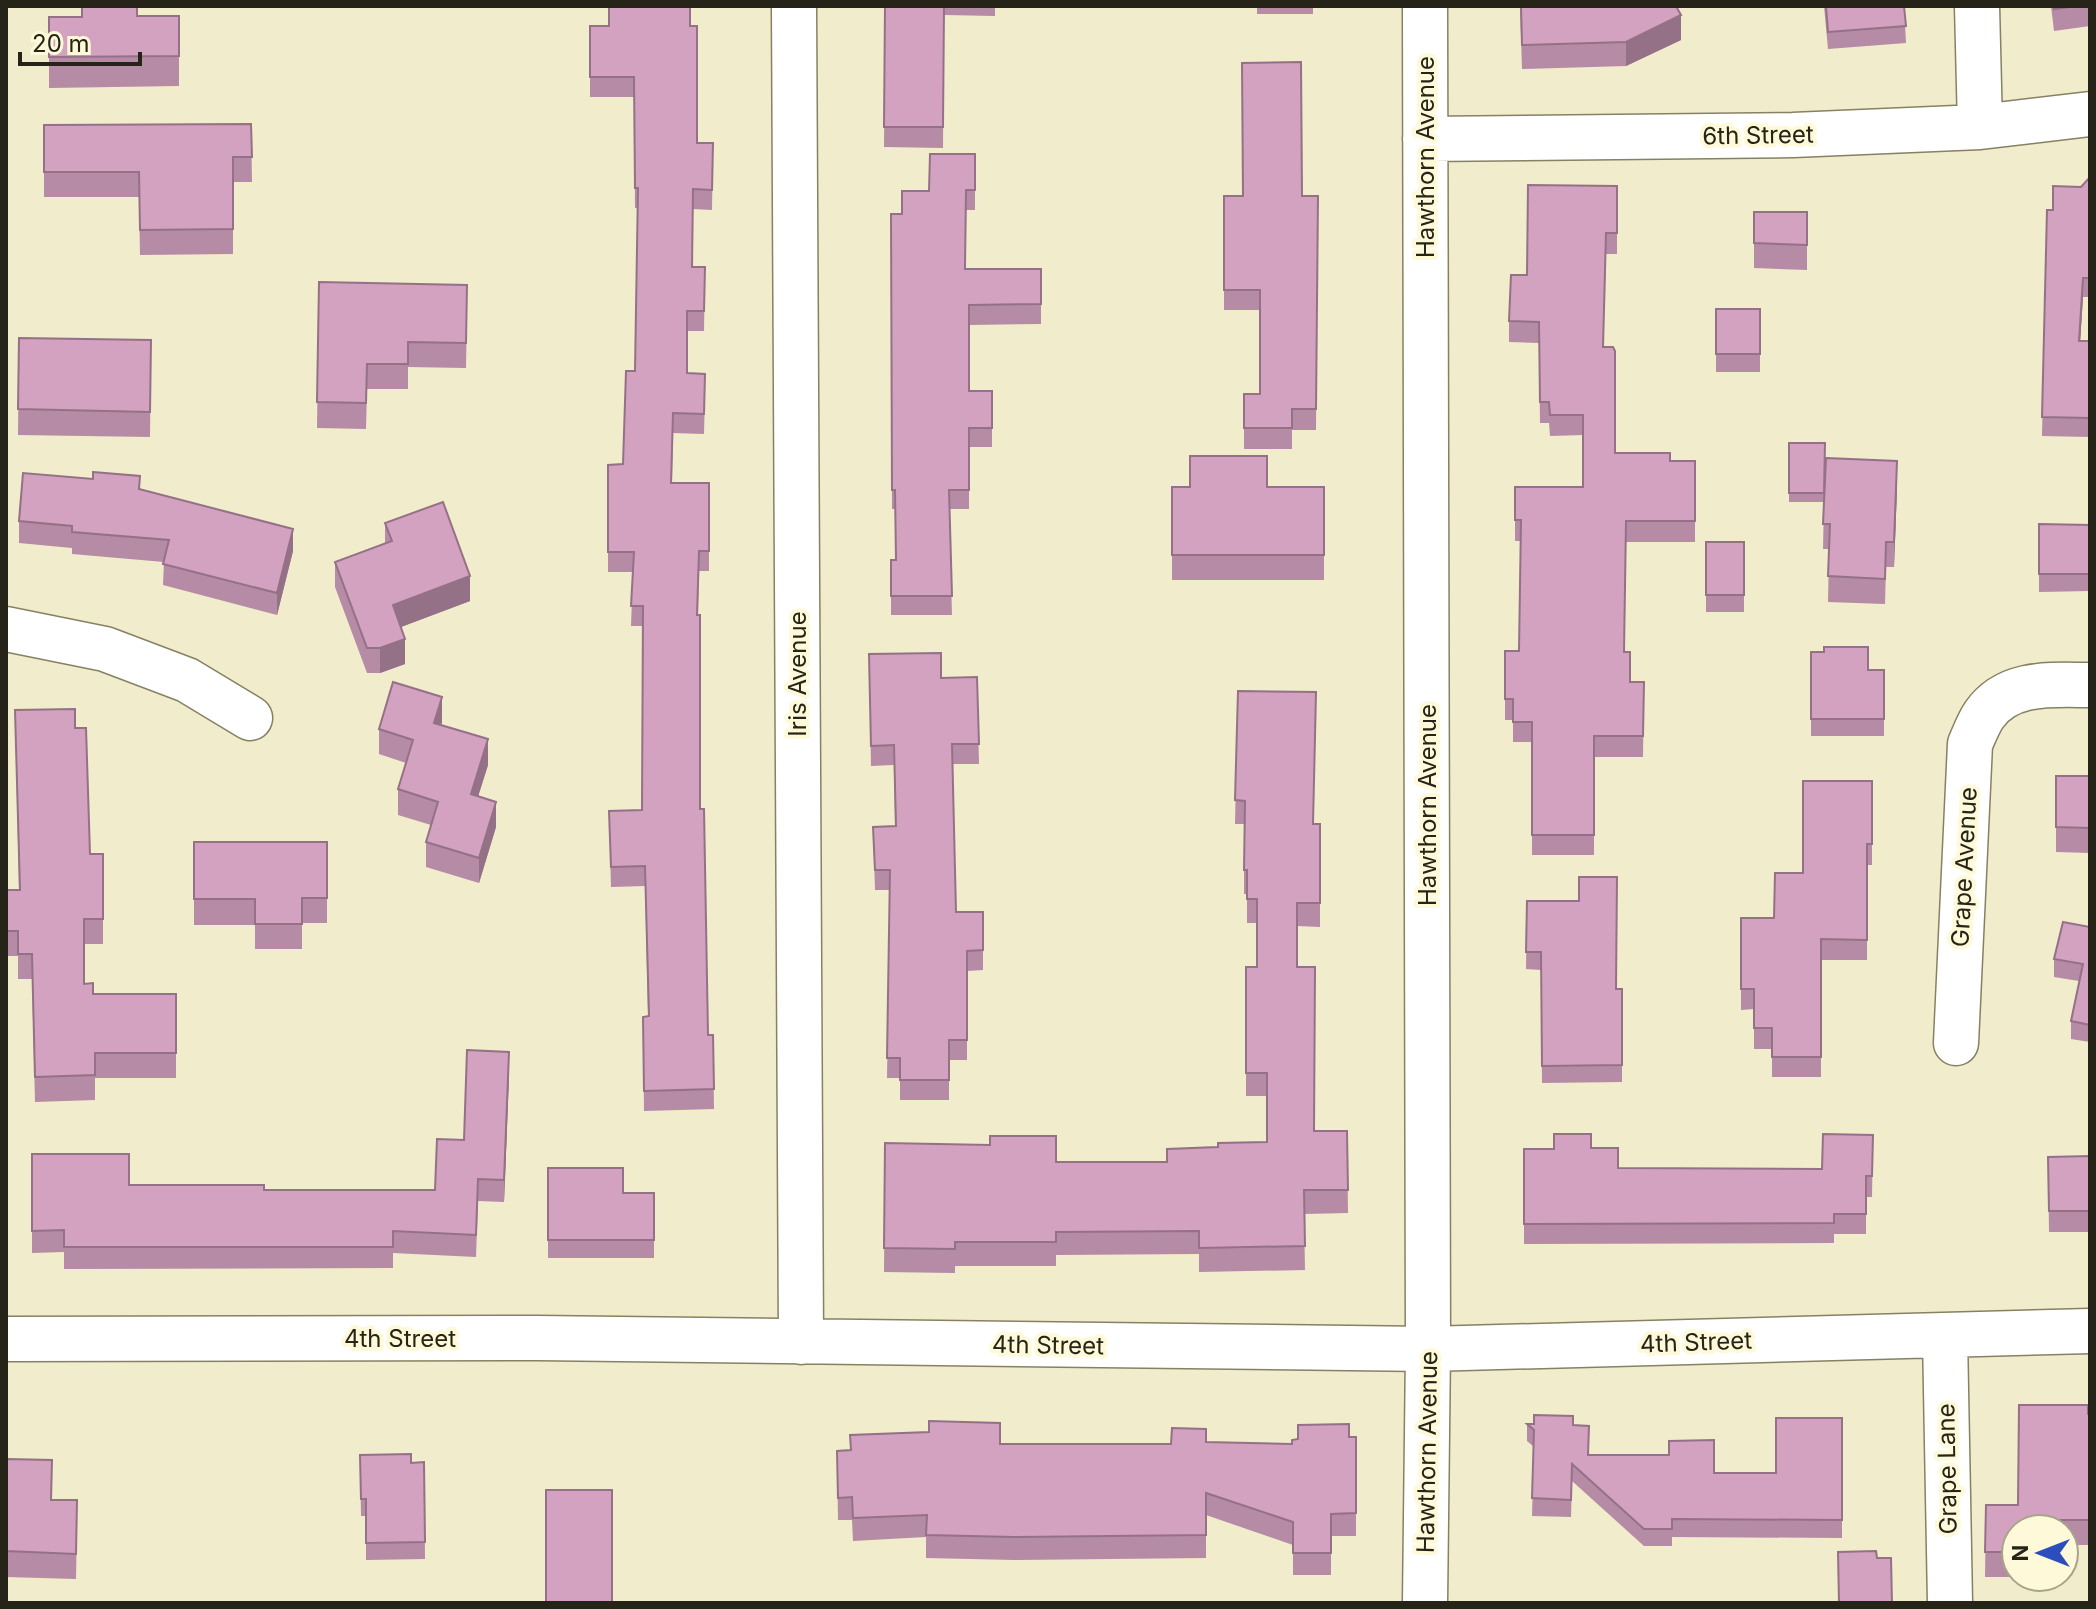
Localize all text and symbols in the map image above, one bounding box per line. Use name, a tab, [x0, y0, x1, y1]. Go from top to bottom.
scale bar	[20, 16, 140, 66]
text: 20 m	[32, 29, 90, 58]
street label: Hawthorn Avenue	[1411, 56, 1440, 258]
street label: 6th Street	[1702, 120, 1814, 150]
street label: Iris Avenue	[783, 611, 812, 737]
street label: Hawthorn Avenue	[1413, 704, 1442, 906]
street label: Grape Avenue	[1945, 786, 1983, 948]
street label: 4th Street	[344, 1324, 456, 1353]
street label: 4th Street	[1640, 1326, 1753, 1358]
street label: 4th Street	[992, 1330, 1104, 1360]
street label: Hawthorn Avenue	[1411, 1351, 1443, 1553]
street label: Grape Lane	[1931, 1403, 1963, 1535]
north arrow	[2000, 1513, 2080, 1593]
text: N	[2007, 1545, 2033, 1561]

